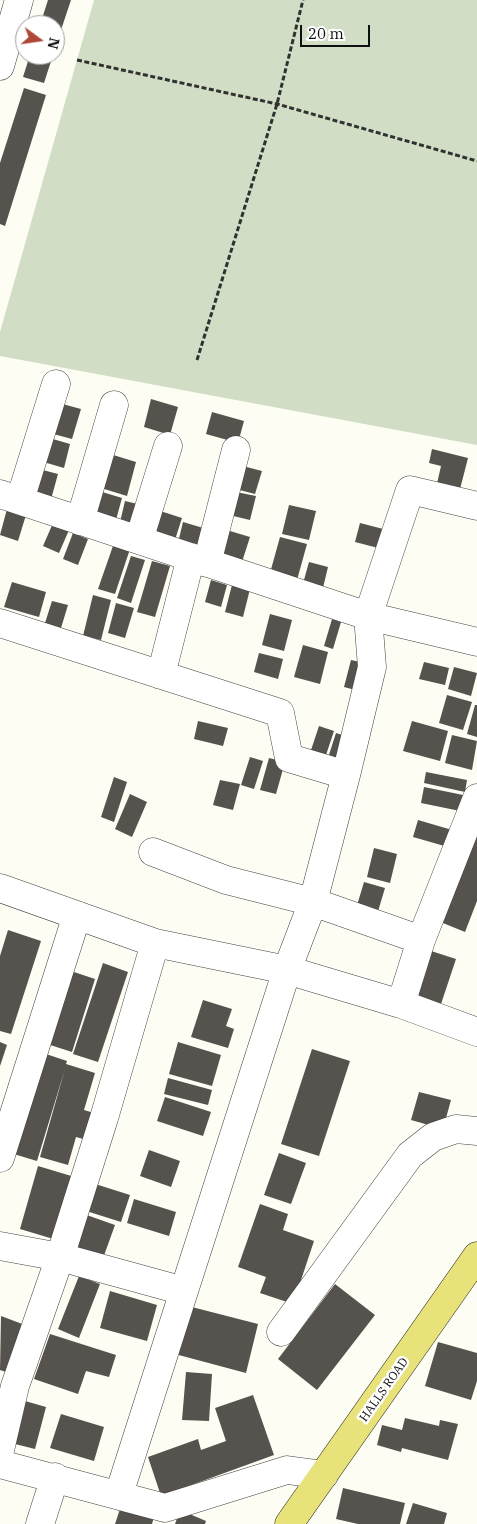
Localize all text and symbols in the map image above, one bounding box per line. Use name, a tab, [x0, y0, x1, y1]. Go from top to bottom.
north arrow	[15, 15, 65, 65]
scale bar	[302, 15, 372, 47]
text: 20 m	[308, 24, 344, 43]
text: N	[44, 36, 64, 51]
street label: HALLS ROAD	[357, 1355, 411, 1425]

